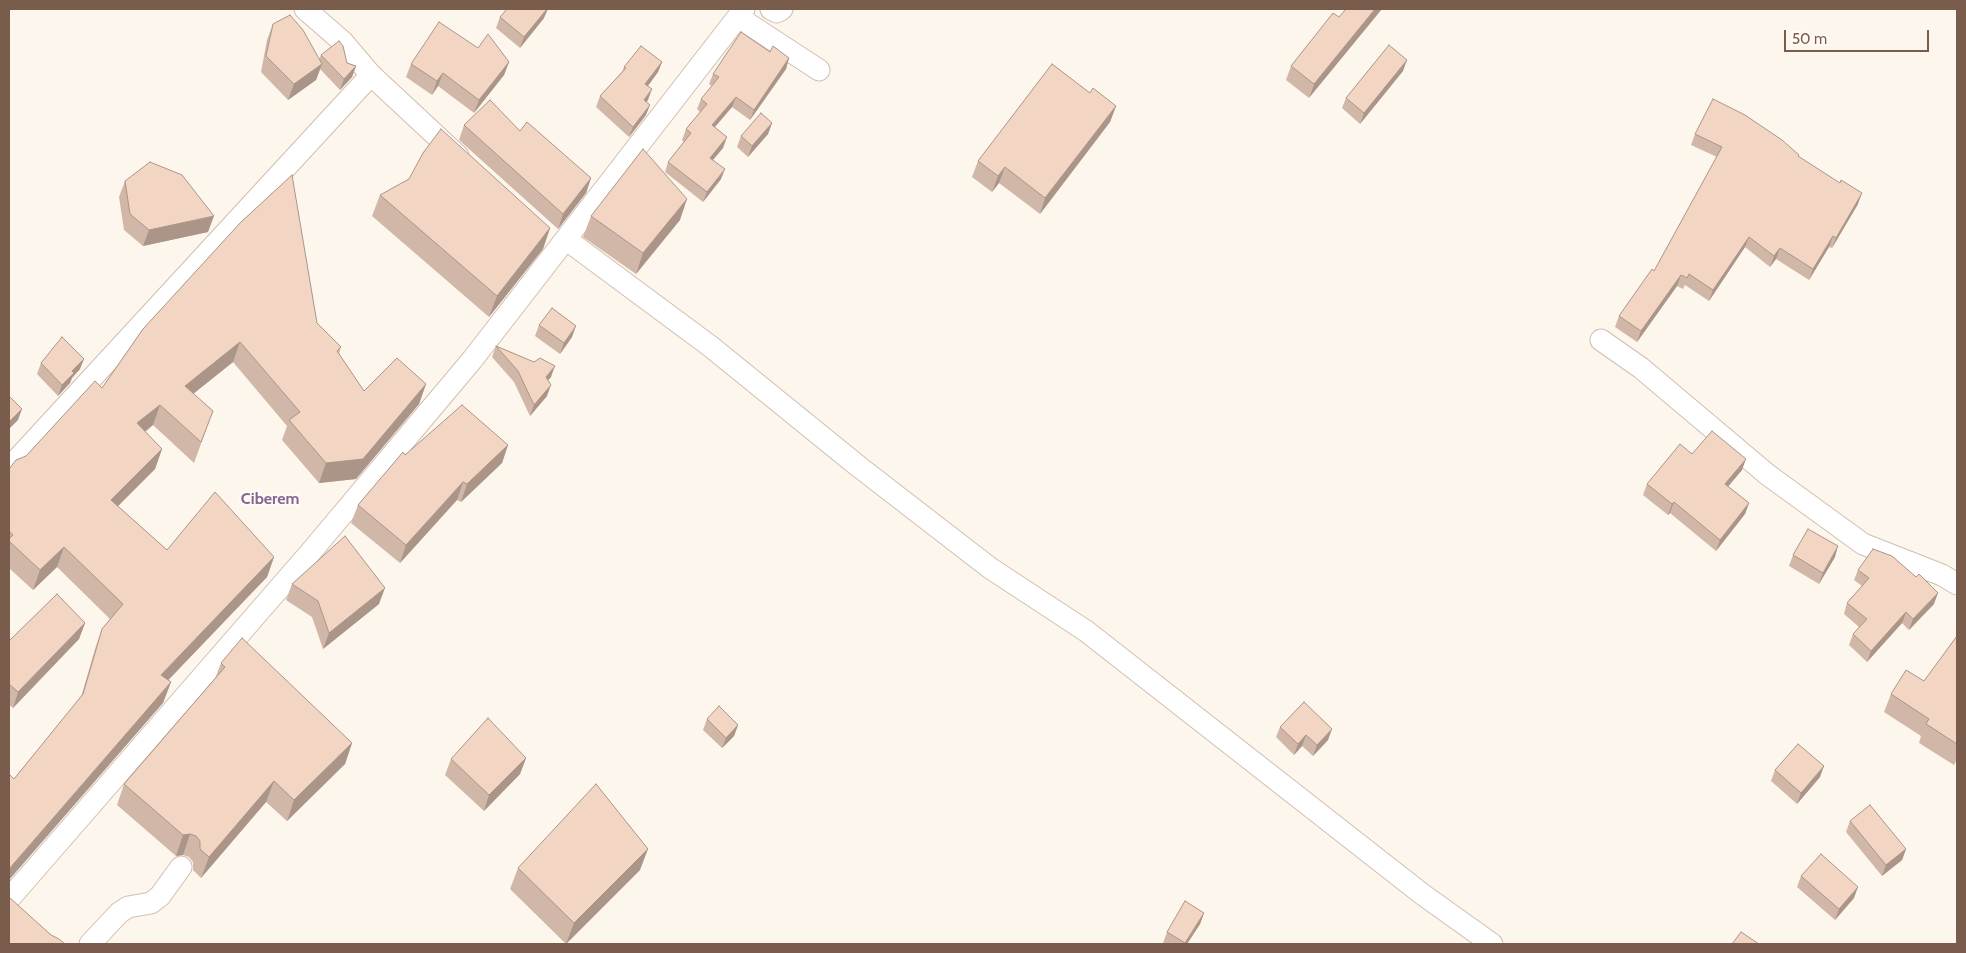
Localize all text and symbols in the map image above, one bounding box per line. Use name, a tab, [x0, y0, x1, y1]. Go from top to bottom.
scale bar	[1786, 20, 1931, 52]
text: 50 m	[1792, 30, 1827, 48]
district label: Ciberem	[241, 489, 299, 509]

